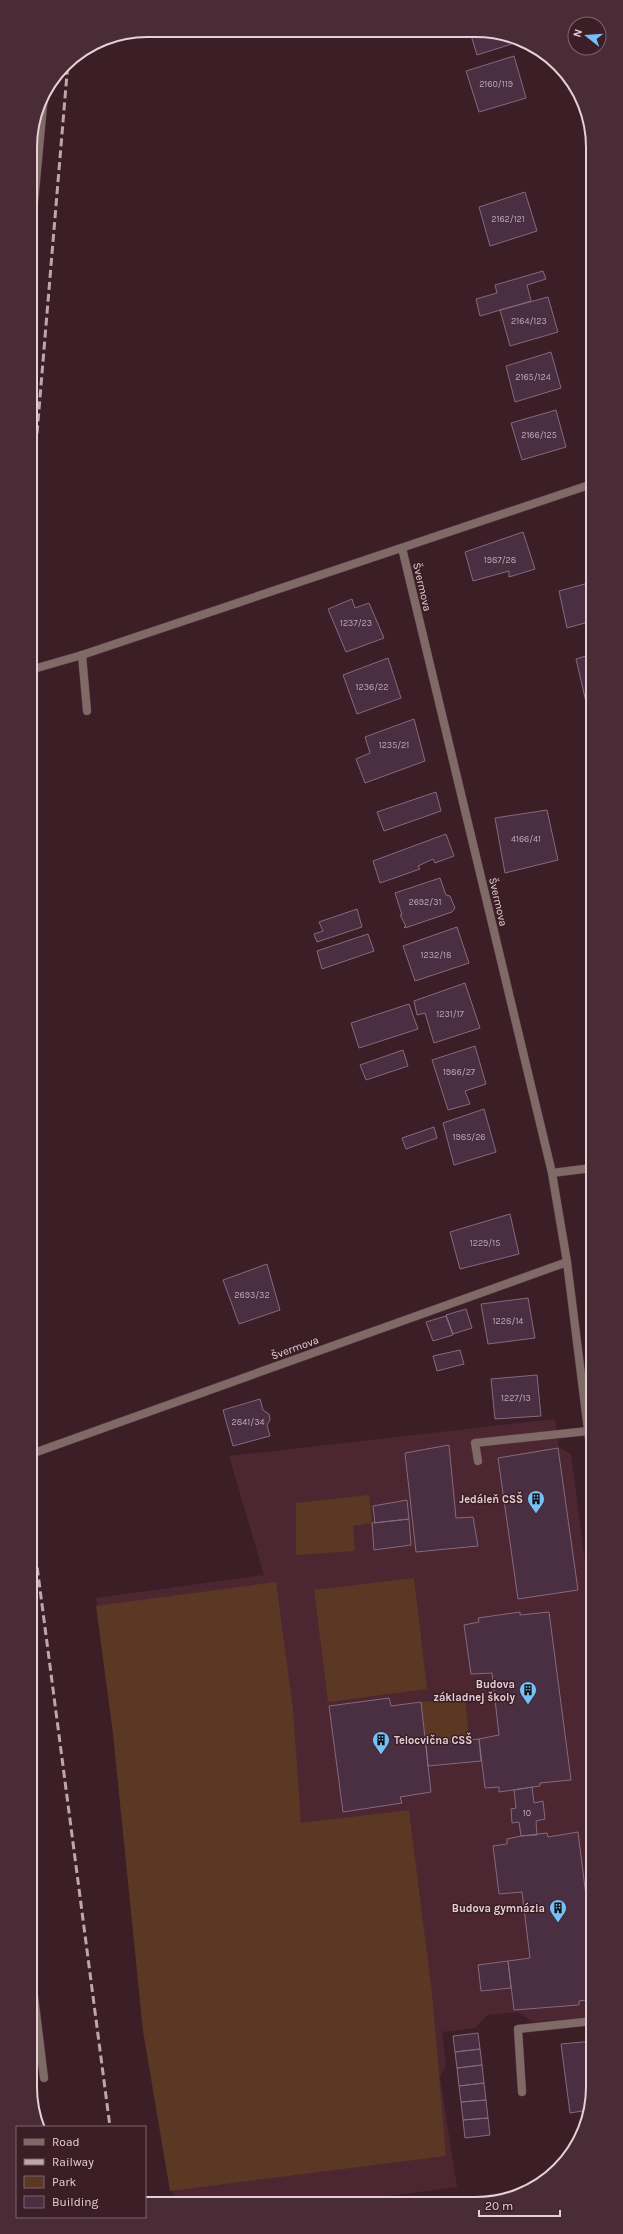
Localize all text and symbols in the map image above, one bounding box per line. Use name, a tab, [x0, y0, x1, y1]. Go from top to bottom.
north arrow	[567, 16, 607, 56]
text: N	[571, 28, 585, 39]
house number: 2160/119	[479, 79, 513, 89]
house number: 2162/121	[491, 214, 525, 224]
house number: 2164/123	[511, 316, 547, 326]
house number: 2165/124	[515, 372, 551, 382]
house number: 2166/125	[521, 430, 557, 440]
house number: 1987/28	[484, 555, 517, 565]
street label: Švermova	[410, 561, 436, 613]
house number: 1237/23	[340, 618, 372, 628]
house number: 1236/22	[356, 682, 388, 692]
house number: 1235/21	[379, 740, 409, 750]
house number: 4166/41	[511, 834, 541, 844]
street label: Švermova	[486, 876, 512, 928]
house number: 2692/31	[409, 897, 442, 907]
house number: 1232/18	[420, 950, 452, 960]
house number: 1231/17	[436, 1009, 465, 1019]
house number: 1986/27	[443, 1067, 476, 1077]
house number: 1985/26	[452, 1132, 486, 1142]
house number: 1229/15	[470, 1238, 500, 1248]
house number: 2693/32	[234, 1290, 270, 1300]
house number: 1228/14	[493, 1316, 523, 1326]
street label: Švermova	[269, 1332, 321, 1363]
house number: 1227/13	[501, 1393, 531, 1403]
house number: 2841/34	[232, 1417, 264, 1427]
building icon: Jedáleň CSŠ	[526, 1489, 546, 1514]
place label: Jedáleň CSŠ	[459, 1491, 523, 1506]
place label: Budova základnej školy	[433, 1678, 515, 1704]
building icon: Budova základnej školy	[518, 1680, 538, 1705]
building icon: Telocvična CSŠ	[371, 1730, 391, 1755]
place label: Telocvična CSŠ	[394, 1732, 472, 1747]
house number: 10	[523, 1808, 531, 1818]
building icon: Budova gymnázia	[548, 1898, 568, 1923]
place label: Budova gymnázia	[452, 1902, 545, 1915]
legend	[16, 2126, 146, 2218]
text: Road	[52, 2135, 80, 2149]
text: Railway	[52, 2155, 94, 2169]
text: Park	[52, 2175, 77, 2189]
scale bar	[479, 2192, 560, 2218]
text: Building	[52, 2195, 99, 2209]
text: 20 m	[485, 2199, 513, 2213]

